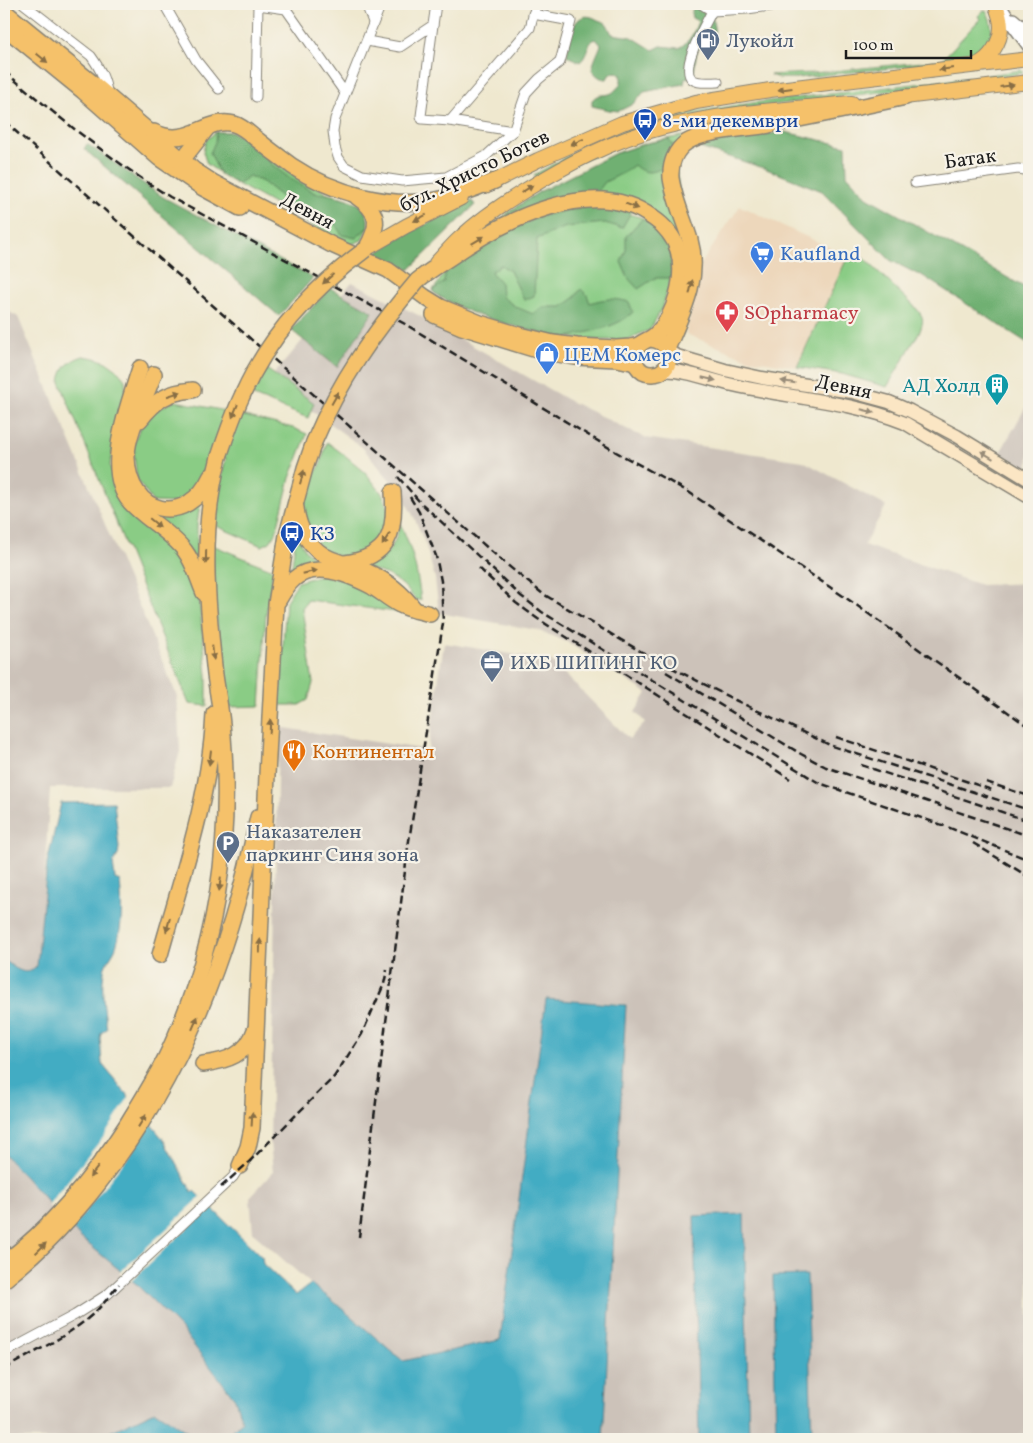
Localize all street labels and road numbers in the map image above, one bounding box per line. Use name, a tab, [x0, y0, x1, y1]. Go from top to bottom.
street label: бул. Христо Ботев	[395, 123, 554, 220]
street label: Батак	[943, 142, 998, 177]
street label: Девня	[275, 186, 339, 237]
street label: Девня	[813, 368, 874, 408]

